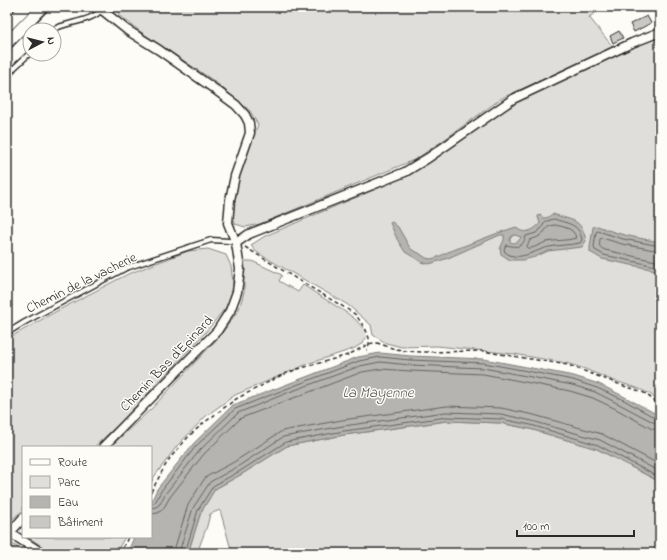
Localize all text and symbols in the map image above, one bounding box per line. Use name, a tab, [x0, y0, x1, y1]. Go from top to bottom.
north arrow	[22, 22, 62, 62]
text: N	[43, 36, 59, 46]
street label: Chemin de la vacherie	[23, 247, 141, 319]
street label: Chemin Bas d'Epinard	[116, 311, 219, 417]
water label: La Mayenne	[342, 382, 415, 405]
legend	[22, 446, 152, 538]
text: Route	[58, 454, 88, 472]
text: Parc	[58, 474, 80, 492]
text: Eau	[58, 494, 79, 512]
scale bar	[517, 512, 634, 538]
text: Bâtiment	[57, 514, 103, 532]
text: 100 m	[523, 518, 550, 536]

